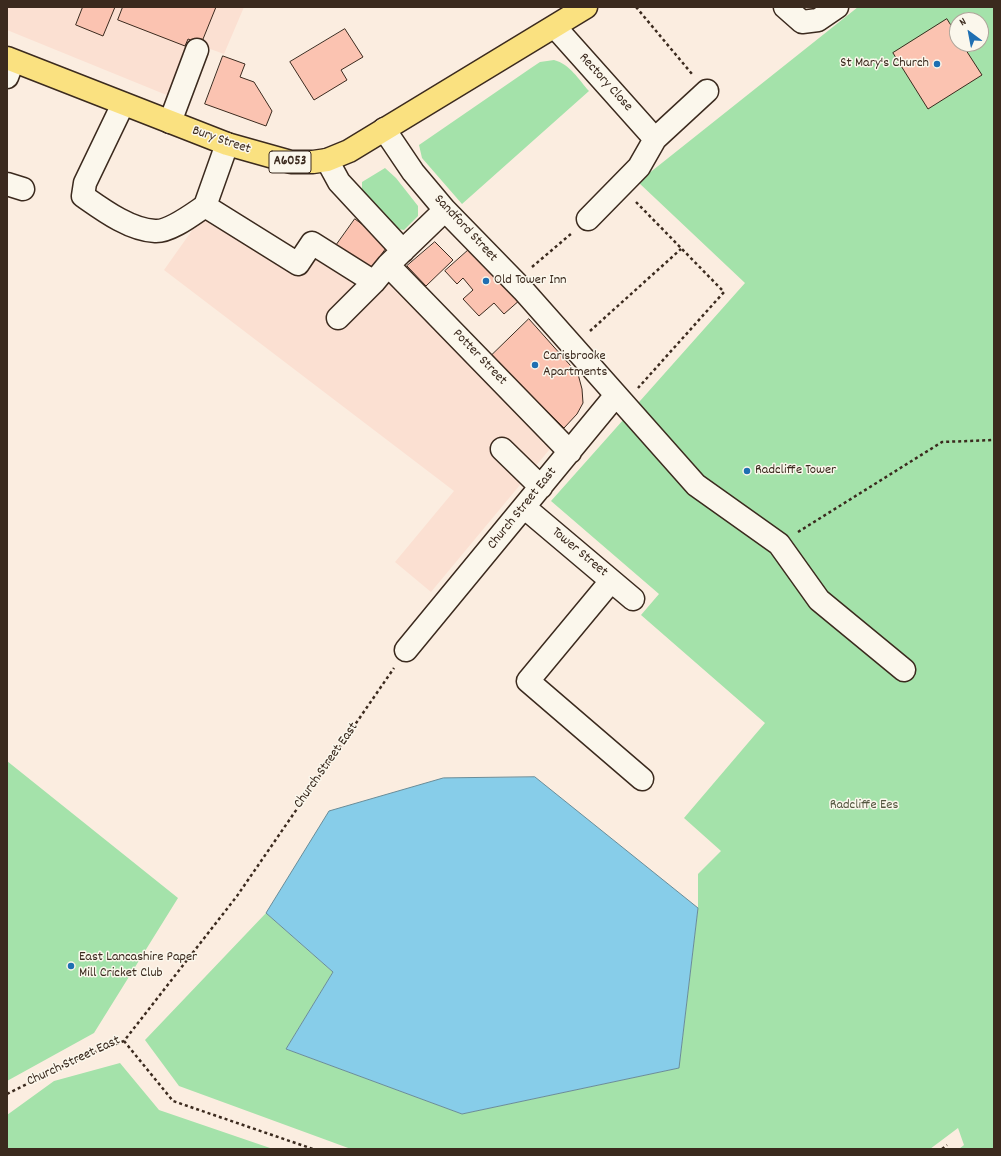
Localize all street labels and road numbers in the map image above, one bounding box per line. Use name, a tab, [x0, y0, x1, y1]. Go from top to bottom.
street label: Rectory Close	[574, 50, 636, 116]
street label: Bury Street	[190, 123, 252, 159]
road number: A6053	[269, 151, 311, 173]
street label: Sandford Street	[430, 192, 500, 266]
street label: Potter Street	[448, 326, 510, 390]
street label: Church Street East	[485, 464, 561, 554]
street label: Tower Street	[547, 525, 611, 581]
street label: Church Street East	[291, 720, 363, 812]
street label: Church Street East	[25, 1033, 123, 1091]

